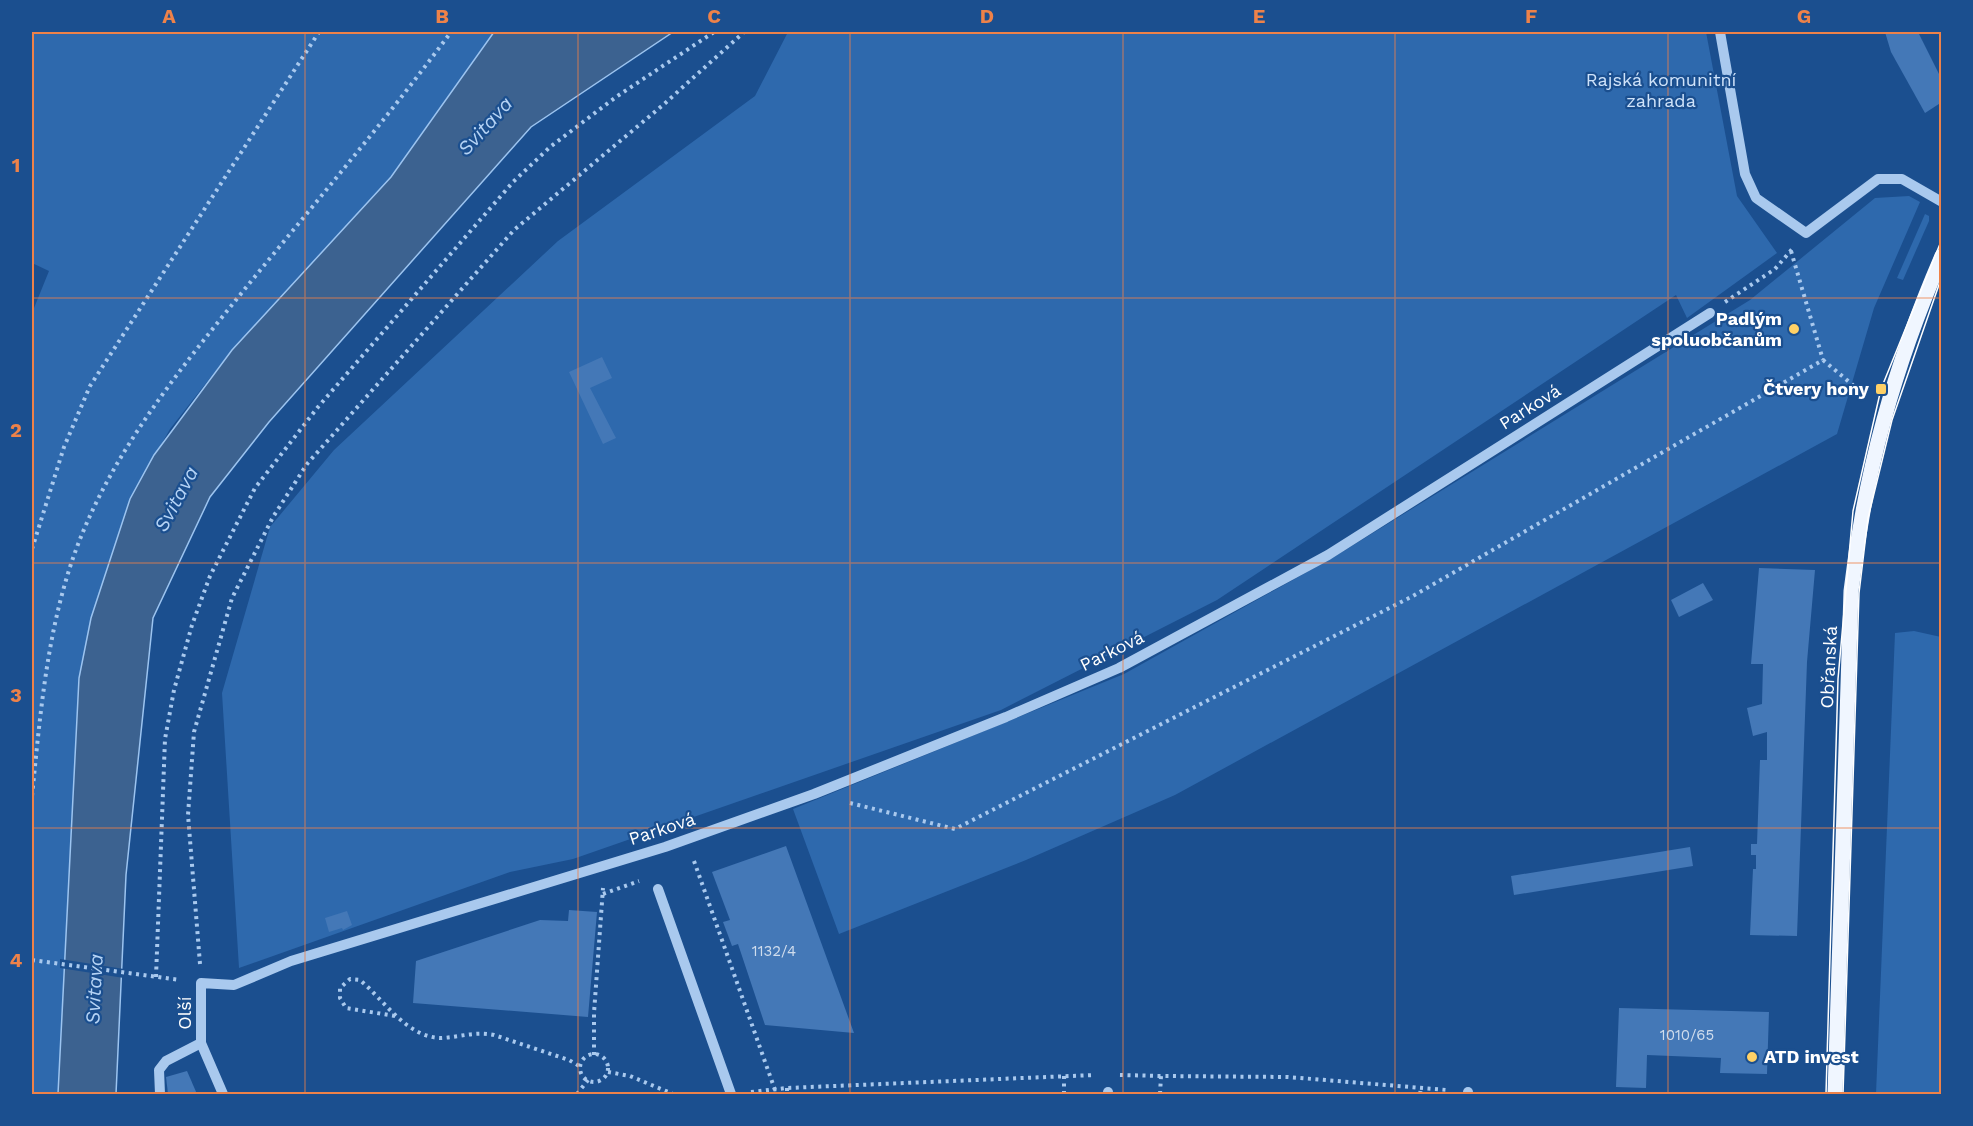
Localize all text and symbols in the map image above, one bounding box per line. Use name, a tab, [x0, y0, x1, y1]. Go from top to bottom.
text: A	[162, 4, 176, 28]
text: B	[435, 4, 449, 28]
text: C	[707, 4, 721, 28]
text: D	[980, 4, 994, 28]
text: E	[1253, 4, 1265, 28]
text: F	[1525, 4, 1537, 28]
text: G	[1797, 4, 1811, 28]
park label: Rajská komunitní zahrada	[1586, 69, 1737, 111]
water label: Svitava	[452, 92, 518, 160]
text: 1	[12, 153, 20, 177]
place label: Padlým spoluobčanům	[1651, 308, 1782, 350]
marker: Padlým spoluobčanům	[1787, 322, 1801, 336]
place label: Čtvery hony	[1763, 378, 1870, 399]
street label: Parková	[1495, 380, 1564, 434]
marker: Čtvery hony	[1874, 382, 1888, 396]
text: 2	[10, 418, 22, 442]
water label: Svitava	[149, 462, 203, 536]
street label: Obřanská	[1816, 625, 1841, 709]
street label: Parková	[1076, 626, 1147, 675]
text: 3	[10, 683, 22, 707]
street label: Parková	[626, 808, 698, 849]
house number: 1132/4	[752, 942, 796, 960]
text: 4	[10, 948, 23, 972]
water label: Svitava	[80, 953, 108, 1025]
street label: Olší	[174, 996, 195, 1030]
house number: 1010/65	[1660, 1026, 1714, 1044]
place label: ATD invest	[1764, 1046, 1859, 1067]
marker: ATD invest	[1745, 1050, 1759, 1064]

